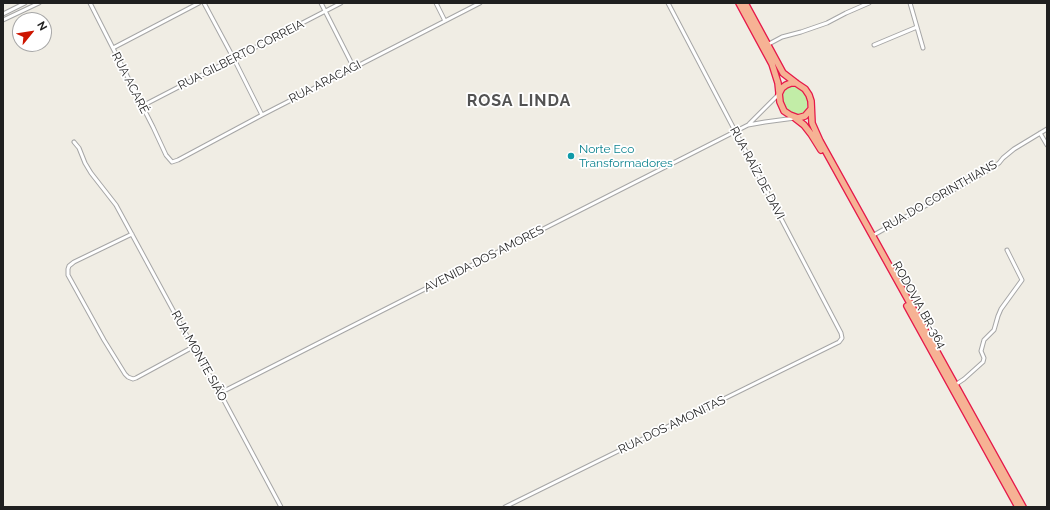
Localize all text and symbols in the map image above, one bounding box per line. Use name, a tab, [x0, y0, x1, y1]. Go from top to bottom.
north arrow	[12, 12, 52, 52]
street label: RUA GILBERTO CORREIA	[176, 17, 306, 93]
text: N	[34, 19, 50, 33]
street label: RUA ACARÉ	[108, 50, 152, 116]
street label: RUA ARACAGI	[287, 58, 363, 106]
district label: ROSA LINDA	[467, 91, 571, 111]
street label: RUA RAÍZ DE DAVI	[726, 124, 788, 222]
place label: Norte Eco Transformadores	[579, 142, 673, 170]
marker: Norte Eco Transformadores	[566, 151, 576, 161]
street label: RUA DO CORINTHIANS	[880, 157, 1000, 235]
street label: AVENIDA DOS AMORES	[422, 223, 546, 295]
street label: RODOVIA BR-364	[889, 259, 949, 351]
street label: RUA MONTE SIÃO	[168, 308, 230, 404]
street label: RUA DOS AMONITAS	[616, 393, 728, 457]

